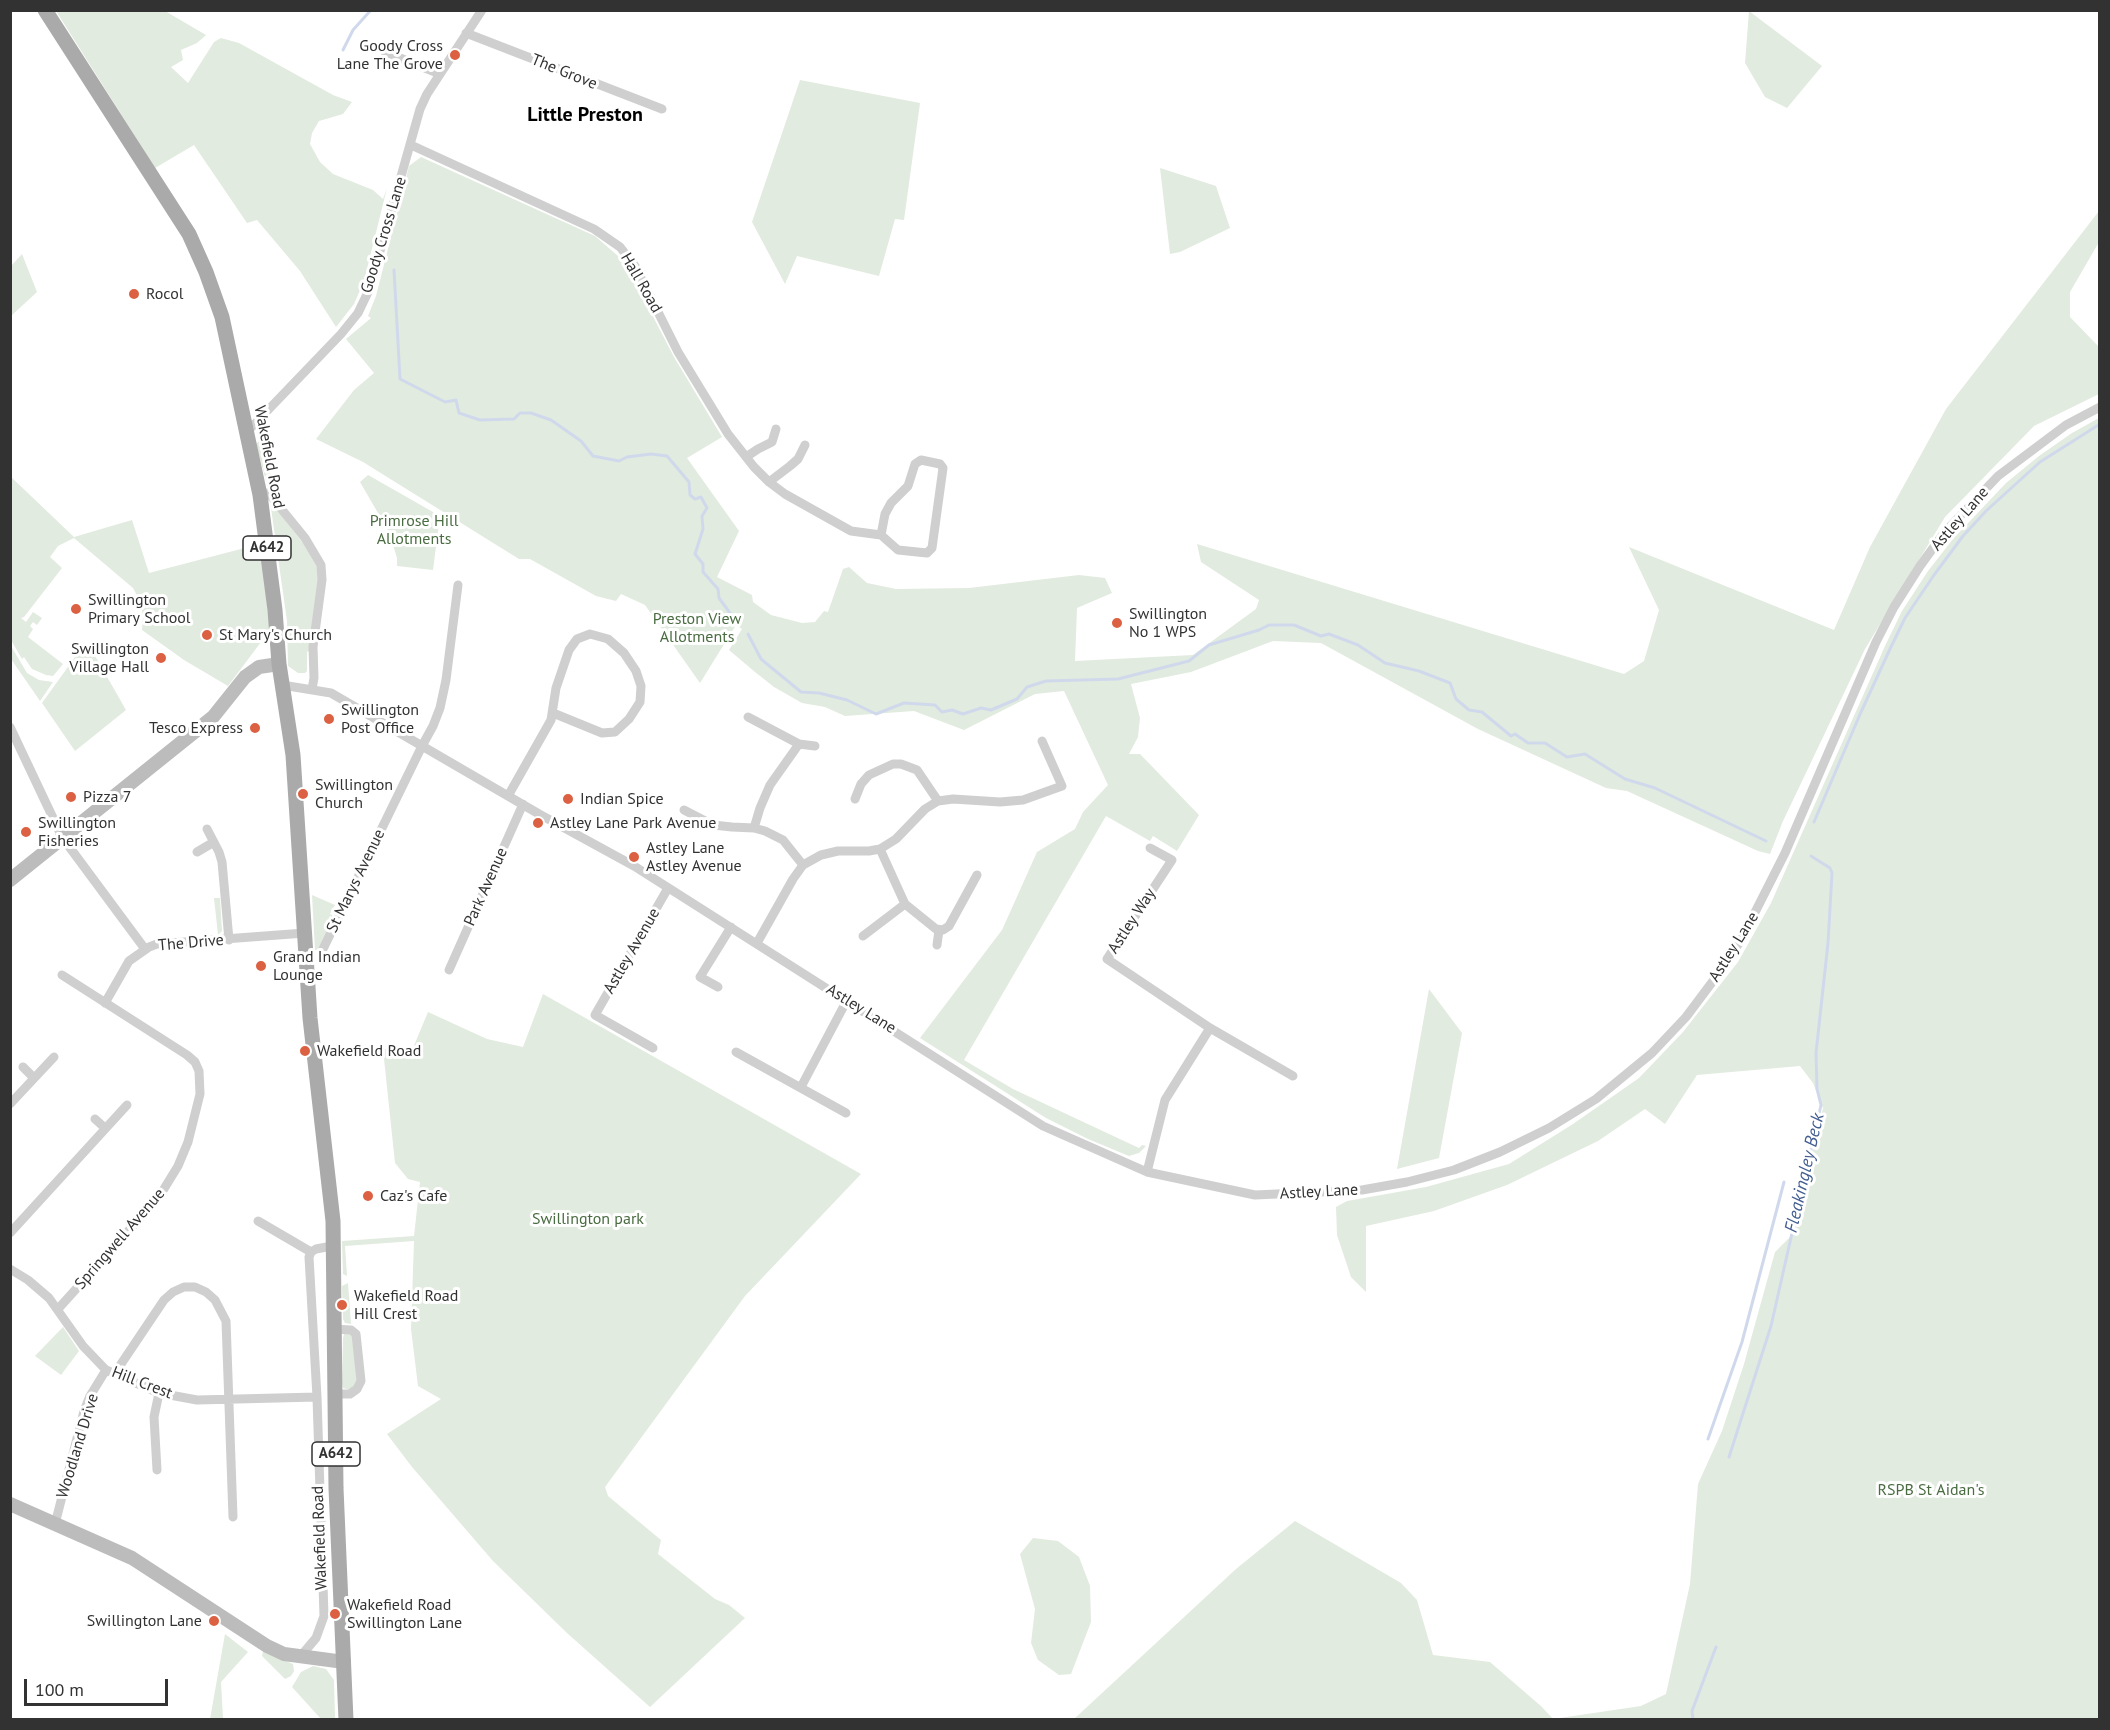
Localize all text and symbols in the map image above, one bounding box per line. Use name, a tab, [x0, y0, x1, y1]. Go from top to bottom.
place label: Goody Cross Lane The Grove	[337, 36, 443, 74]
marker: Goody Cross Lane The Grove	[448, 48, 462, 62]
street label: The Grove	[528, 50, 600, 94]
district label: Little Preston	[527, 103, 643, 127]
street label: Goody Cross Lane	[357, 174, 411, 296]
street label: Hall Road	[616, 250, 666, 316]
place label: Rocol	[146, 284, 183, 304]
marker: Rocol	[127, 287, 141, 301]
street label: Wakefield Road	[250, 404, 288, 510]
street label: Astley Lane	[1927, 483, 1993, 555]
park label: Primrose Hill Allotments	[370, 511, 458, 549]
road number: A642	[243, 536, 291, 560]
place label: Swillington Primary School	[88, 590, 190, 628]
marker: Swillington Primary School	[69, 602, 83, 616]
place label: Swillington No 1 WPS	[1129, 604, 1207, 642]
park label: Preston View Allotments	[653, 609, 741, 647]
marker: Swillington No 1 WPS	[1110, 616, 1124, 630]
place label: St Mary's Church	[219, 625, 332, 645]
marker: St Mary's Church	[200, 628, 214, 642]
place label: Swillington Village Hall	[69, 639, 149, 677]
marker: Swillington Village Hall	[154, 651, 168, 665]
place label: Swillington Post Office	[341, 700, 419, 738]
marker: Swillington Post Office	[322, 712, 336, 726]
place label: Tesco Express	[149, 718, 243, 738]
marker: Tesco Express	[248, 721, 262, 735]
place label: Swillington Church	[315, 775, 393, 813]
place label: Pizza 7	[83, 787, 131, 807]
marker: Swillington Church	[296, 787, 310, 801]
place label: Indian Spice	[580, 789, 664, 809]
marker: Pizza 7	[64, 790, 78, 804]
marker: Indian Spice	[561, 792, 575, 806]
place label: Swillington Fisheries	[38, 813, 116, 851]
place label: Astley Lane Park Avenue	[550, 813, 716, 833]
marker: Astley Lane Park Avenue	[531, 816, 545, 830]
marker: Swillington Fisheries	[19, 825, 33, 839]
street label: St Marys Avenue	[323, 826, 389, 936]
place label: Astley Lane Astley Avenue	[646, 838, 742, 876]
street label: Park Avenue	[460, 845, 512, 929]
marker: Astley Lane Astley Avenue	[627, 850, 641, 864]
street label: Astley Way	[1104, 885, 1160, 957]
street label: Astley Avenue	[600, 905, 664, 997]
street label: Astley Lane	[1705, 909, 1763, 985]
street label: The Drive	[157, 931, 225, 955]
place label: Grand Indian Lounge	[273, 947, 361, 985]
marker: Grand Indian Lounge	[254, 959, 268, 973]
street label: Astley Lane	[823, 980, 899, 1038]
place label: Wakefield Road	[317, 1041, 421, 1061]
marker: Wakefield Road	[298, 1044, 312, 1058]
water label: Fleakingley Beck	[1781, 1111, 1829, 1235]
street label: Astley Lane	[1279, 1180, 1359, 1204]
street label: Springwell Avenue	[71, 1185, 169, 1293]
place label: Caz's Cafe	[380, 1186, 447, 1206]
marker: Caz's Cafe	[361, 1189, 375, 1203]
park label: Swillington park	[532, 1209, 644, 1229]
place label: Wakefield Road Hill Crest	[354, 1286, 458, 1324]
marker: Wakefield Road Hill Crest	[335, 1298, 349, 1312]
street label: Hill Crest	[109, 1363, 175, 1403]
street label: Woodland Drive	[53, 1391, 103, 1501]
road number: A642	[312, 1442, 360, 1466]
park label: RSPB St Aidan's	[1878, 1480, 1984, 1500]
street label: Wakefield Road	[309, 1486, 331, 1590]
place label: Wakefield Road Swillington Lane	[347, 1595, 462, 1633]
marker: Wakefield Road Swillington Lane	[328, 1607, 342, 1621]
place label: Swillington Lane	[87, 1611, 202, 1631]
marker: Swillington Lane	[207, 1614, 221, 1628]
scale bar	[27, 1667, 171, 1705]
text: 100 m	[35, 1678, 84, 1701]

